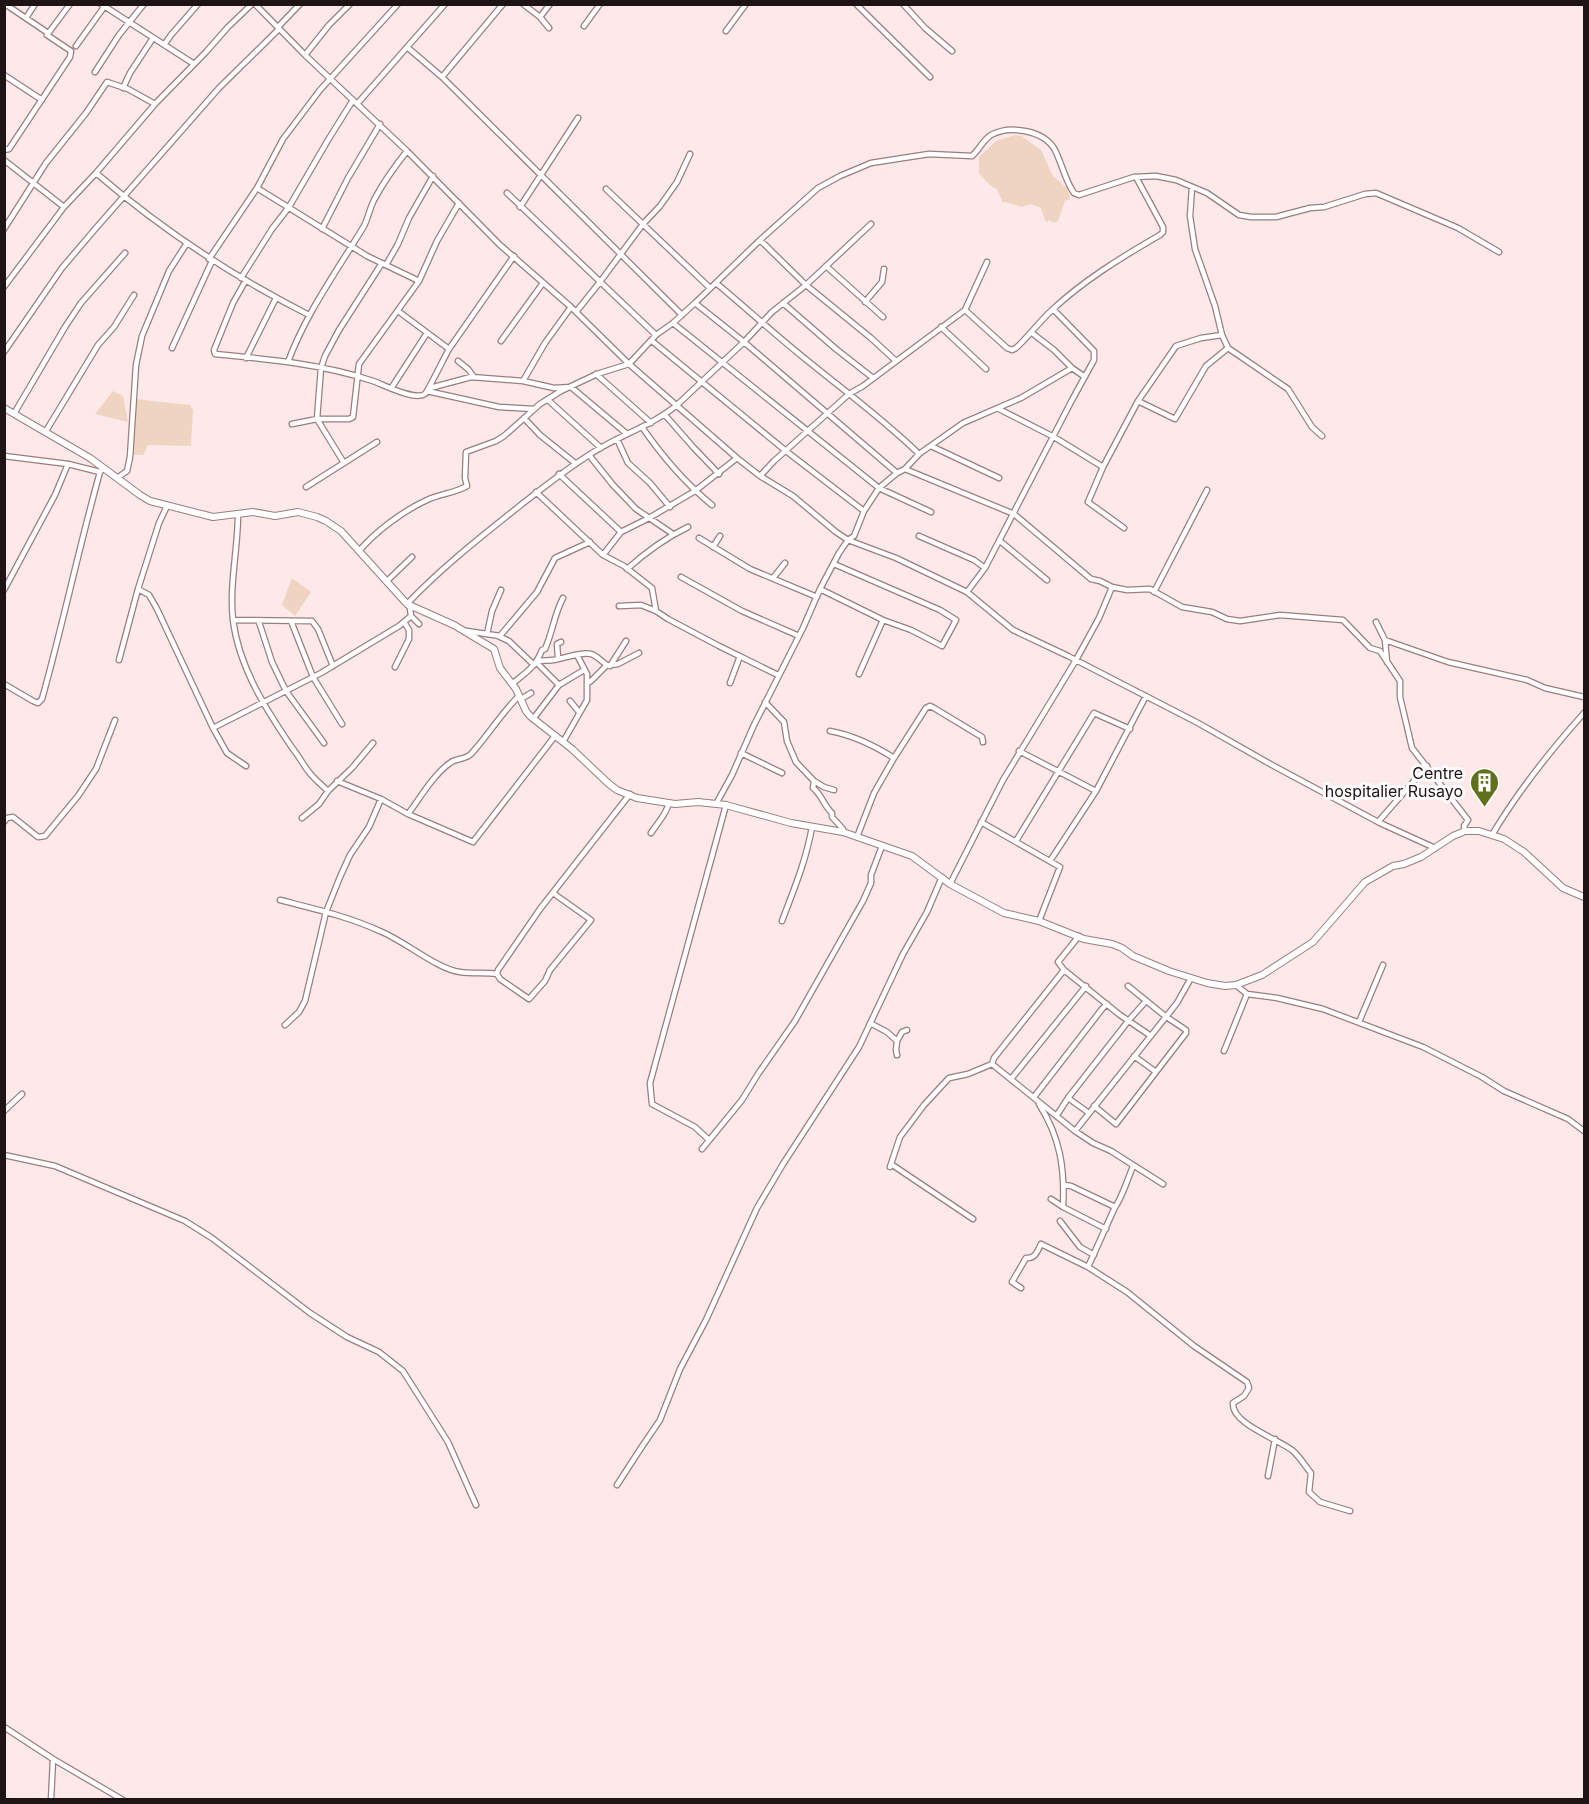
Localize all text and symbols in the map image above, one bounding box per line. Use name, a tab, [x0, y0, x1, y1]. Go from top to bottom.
place label: Centre hospitalier Rusayo	[1325, 763, 1463, 801]
building icon: Centre hospitalier Rusayo	[1468, 766, 1500, 808]

